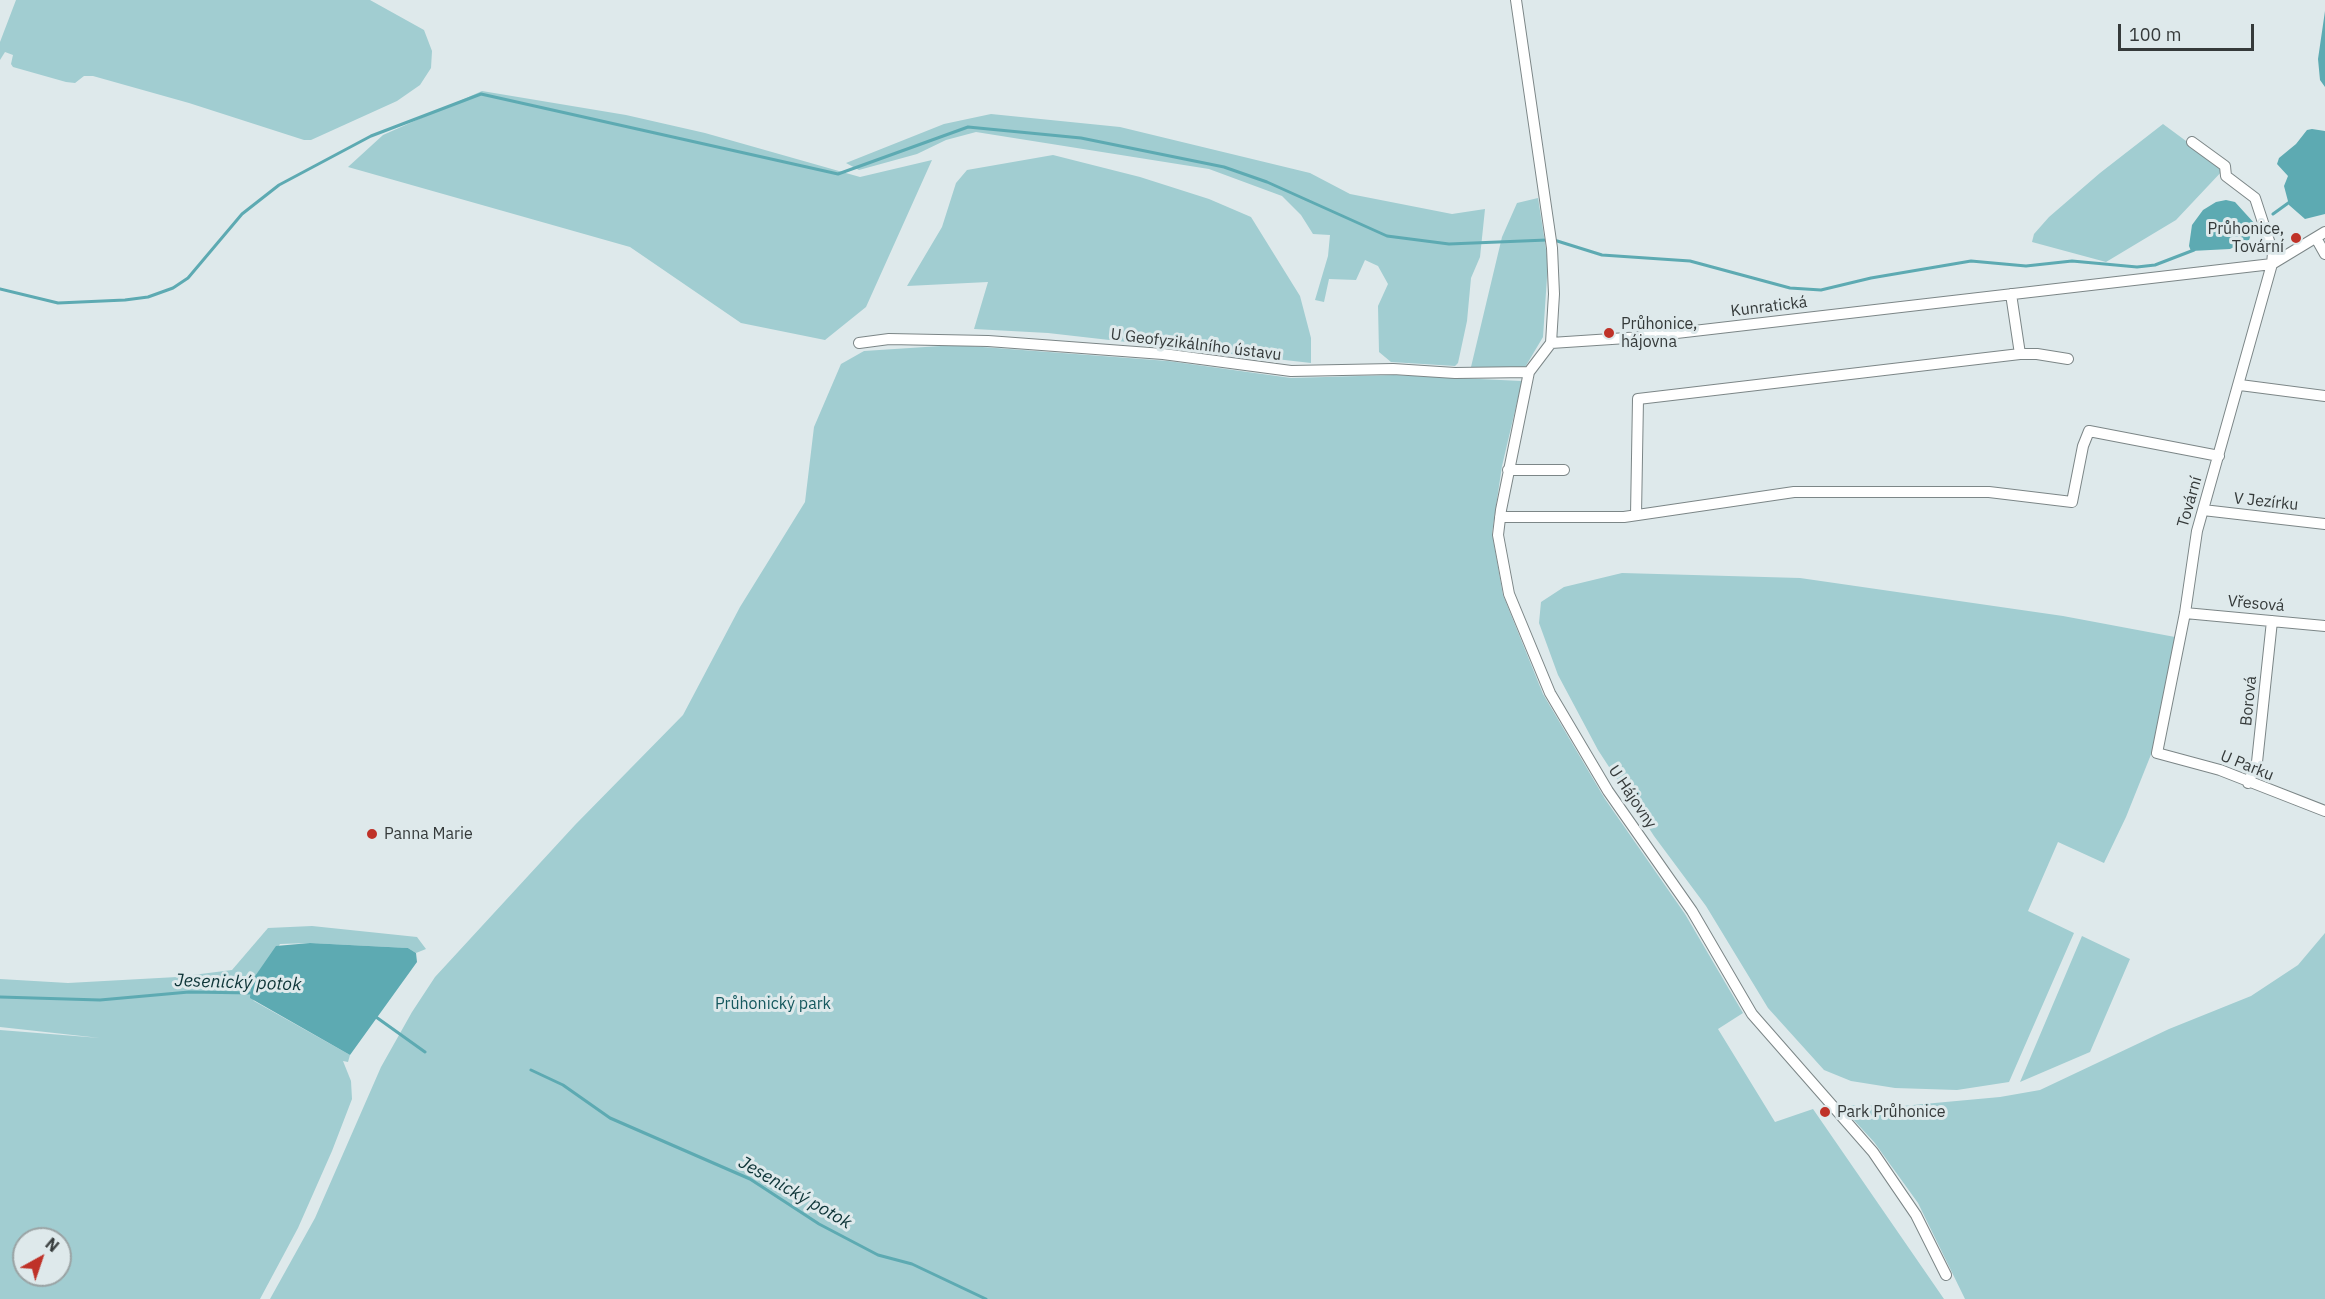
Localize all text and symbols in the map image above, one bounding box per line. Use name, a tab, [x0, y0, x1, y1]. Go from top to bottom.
scale bar	[2121, 12, 2258, 50]
text: 100 m	[2129, 23, 2181, 46]
place label: Průhonice, Tovární	[2208, 219, 2284, 257]
marker: Průhonice, Tovární	[2289, 231, 2303, 245]
street label: Kunratická	[1730, 293, 1808, 321]
place label: Průhonice, hájovna	[1621, 314, 1697, 352]
street label: U Geofyzikálního ústavu	[1109, 325, 1283, 365]
marker: Průhonice, hájovna	[1602, 326, 1616, 340]
street label: Tovární	[2174, 474, 2206, 530]
street label: V Jezírku	[2233, 489, 2299, 515]
street label: Vřesová	[2227, 592, 2285, 616]
street label: Borová	[2237, 675, 2261, 727]
street label: U Parku	[2217, 747, 2277, 785]
street label: U Hájovny	[1604, 762, 1660, 832]
place label: Panna Marie	[384, 824, 473, 844]
marker: Panna Marie	[365, 827, 379, 841]
water label: Jesenický potok	[174, 970, 302, 996]
park label: Průhonický park	[715, 994, 831, 1014]
place label: Park Průhonice	[1837, 1102, 1946, 1122]
marker: Park Průhonice	[1818, 1105, 1832, 1119]
water label: Jesenický potok	[735, 1152, 855, 1234]
north arrow	[12, 1227, 72, 1287]
text: N	[41, 1233, 63, 1256]

